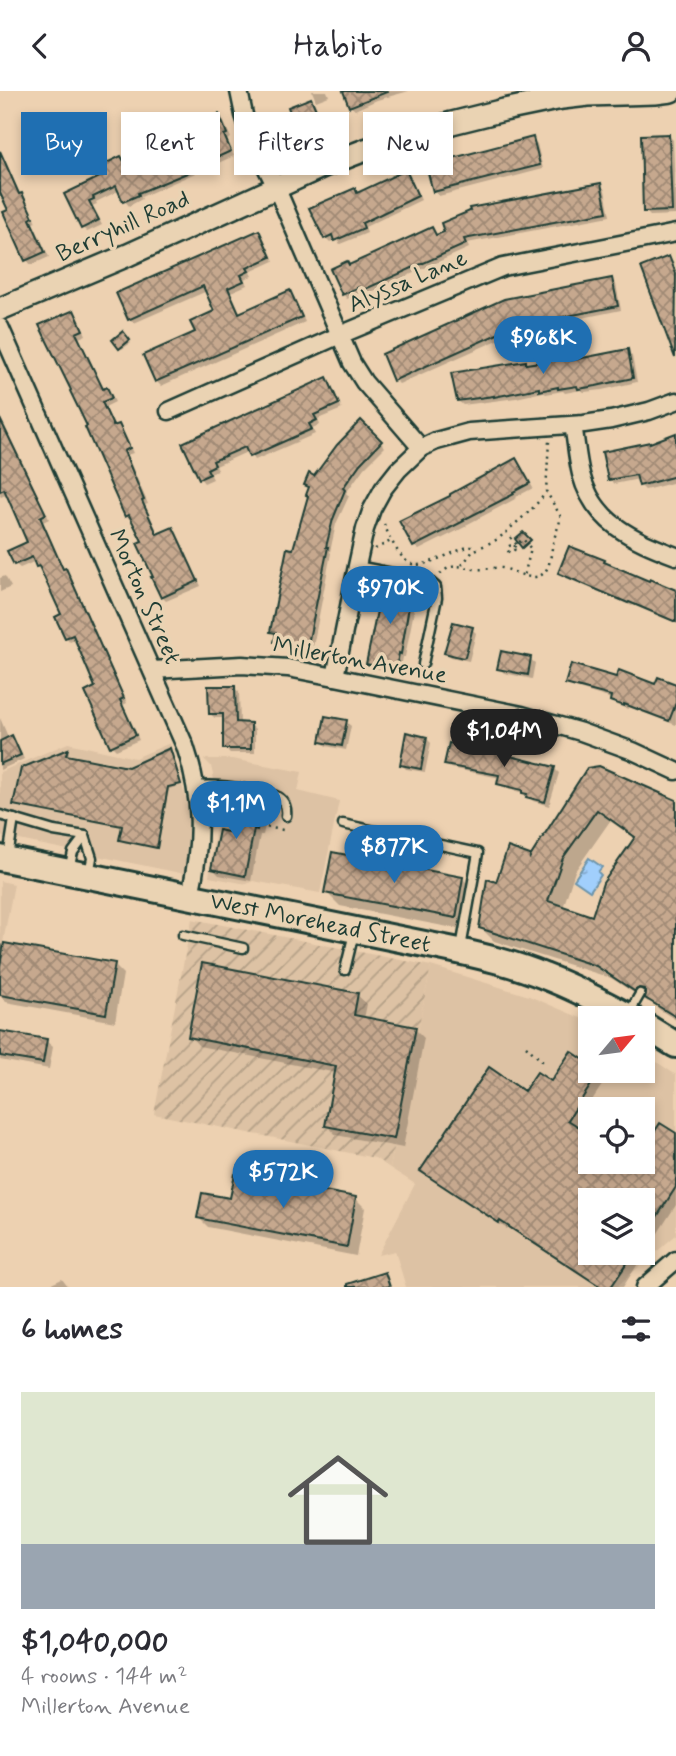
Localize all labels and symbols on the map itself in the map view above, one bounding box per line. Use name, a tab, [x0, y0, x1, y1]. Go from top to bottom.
street label: Berryhill Road	[52, 184, 194, 270]
street label: Alyssa Lane	[344, 243, 472, 321]
pin: $968K	[494, 317, 592, 376]
street label: Morton Street	[100, 525, 188, 669]
pin: $970K	[341, 567, 439, 626]
street label: Millerton Avenue	[270, 630, 450, 692]
pin: $1.04M	[447, 709, 561, 769]
pin: $1.1M	[187, 781, 285, 841]
pin: $877K	[345, 825, 443, 885]
street label: West Morehead Street	[207, 885, 434, 960]
north arrow	[578, 1006, 654, 1083]
pin: $572K	[234, 1151, 332, 1210]

